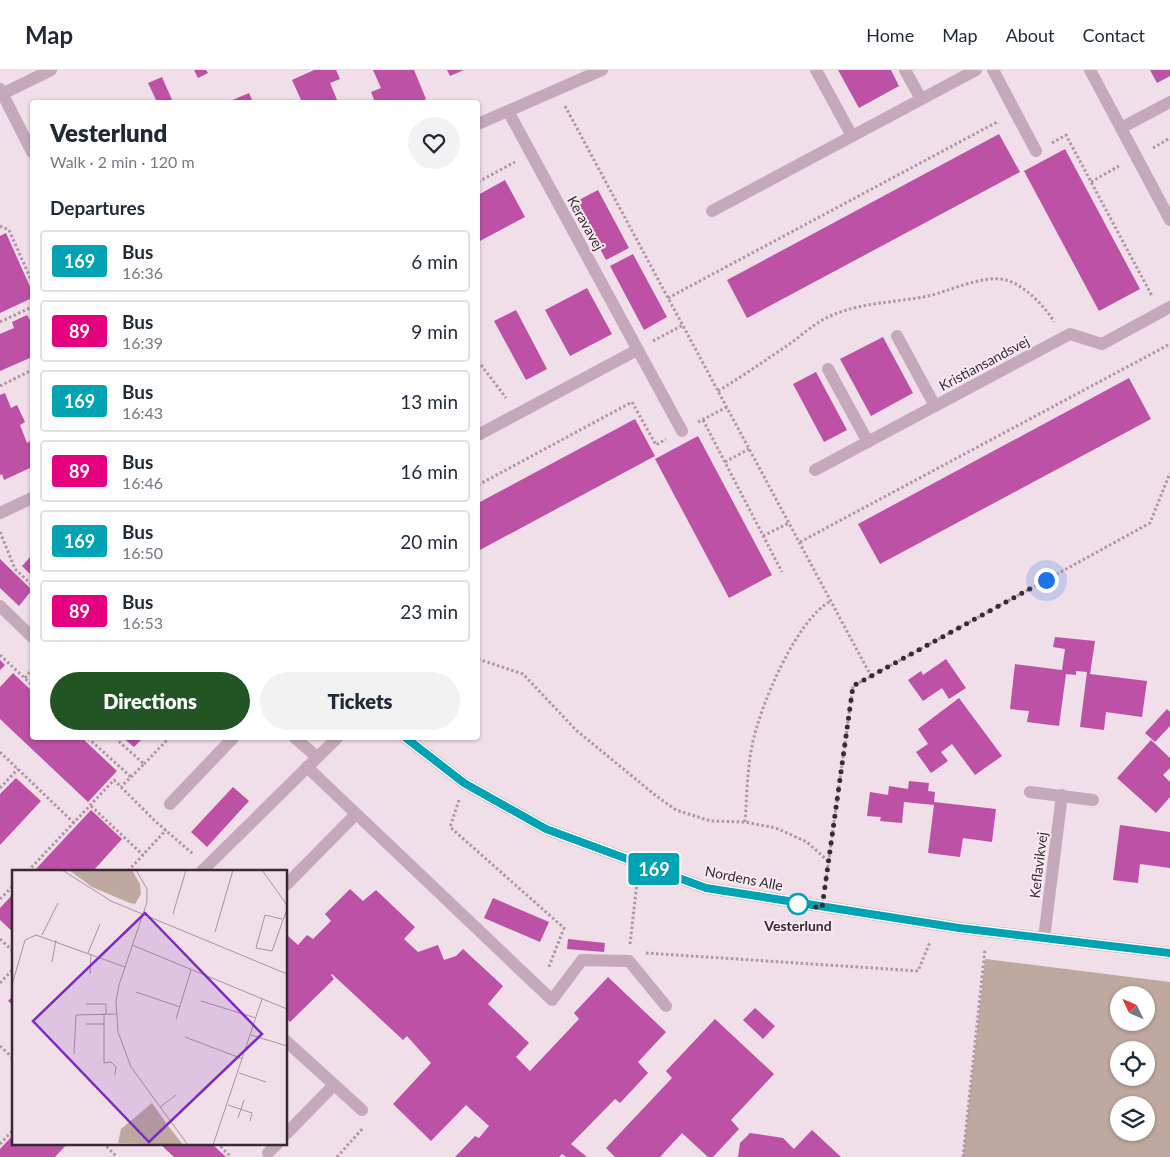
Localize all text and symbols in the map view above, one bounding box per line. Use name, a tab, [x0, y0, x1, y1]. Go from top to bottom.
text: Map	[25, 20, 73, 49]
text: Home	[866, 24, 914, 46]
text: Map	[942, 24, 978, 46]
text: About	[1006, 24, 1055, 46]
text: Contact	[1083, 24, 1145, 46]
button: heart	[408, 117, 460, 169]
text: Vesterlund	[50, 118, 167, 147]
text: Walk · 2 min · 120 m	[50, 152, 195, 171]
street label: Keravavej	[564, 193, 608, 253]
text: Departures	[50, 196, 145, 219]
text: Bus	[122, 240, 153, 263]
text: 169	[64, 250, 95, 272]
text: 6 min	[411, 250, 458, 273]
text: 16:36	[122, 263, 163, 282]
text: Bus	[122, 310, 153, 333]
text: 89	[69, 320, 90, 342]
text: 9 min	[411, 320, 458, 343]
street label: Kristiansandsvej	[936, 332, 1032, 394]
text: 16:39	[122, 333, 163, 352]
text: Bus	[122, 380, 153, 403]
text: 169	[64, 390, 95, 412]
text: 13 min	[400, 390, 458, 413]
text: 16:43	[122, 403, 163, 422]
text: Bus	[122, 450, 153, 473]
text: 89	[69, 460, 90, 482]
text: 16 min	[400, 460, 458, 483]
text: 16:46	[122, 473, 163, 492]
text: Bus	[122, 520, 153, 543]
text: 169	[64, 530, 95, 552]
text: 20 min	[400, 530, 458, 553]
text: 16:50	[122, 543, 163, 562]
your location	[1034, 568, 1059, 593]
text: Bus	[122, 590, 153, 613]
text: 89	[69, 600, 90, 622]
text: 23 min	[400, 600, 458, 623]
text: 16:53	[122, 613, 163, 632]
button: Directions	[50, 672, 250, 730]
button: Tickets	[260, 672, 460, 730]
street label: Keflavikvej	[1026, 831, 1050, 899]
line badge: 169	[625, 853, 683, 885]
text: 169	[638, 858, 670, 880]
street label: Nordens Alle	[704, 862, 784, 894]
inset map	[12, 870, 288, 1144]
marker: Vesterlund	[787, 893, 809, 915]
place label: Vesterlund	[763, 917, 832, 934]
north arrow	[1110, 986, 1155, 1031]
map controls	[1110, 986, 1155, 1141]
button: locate	[1110, 1041, 1155, 1086]
button: layers	[1110, 1096, 1155, 1141]

